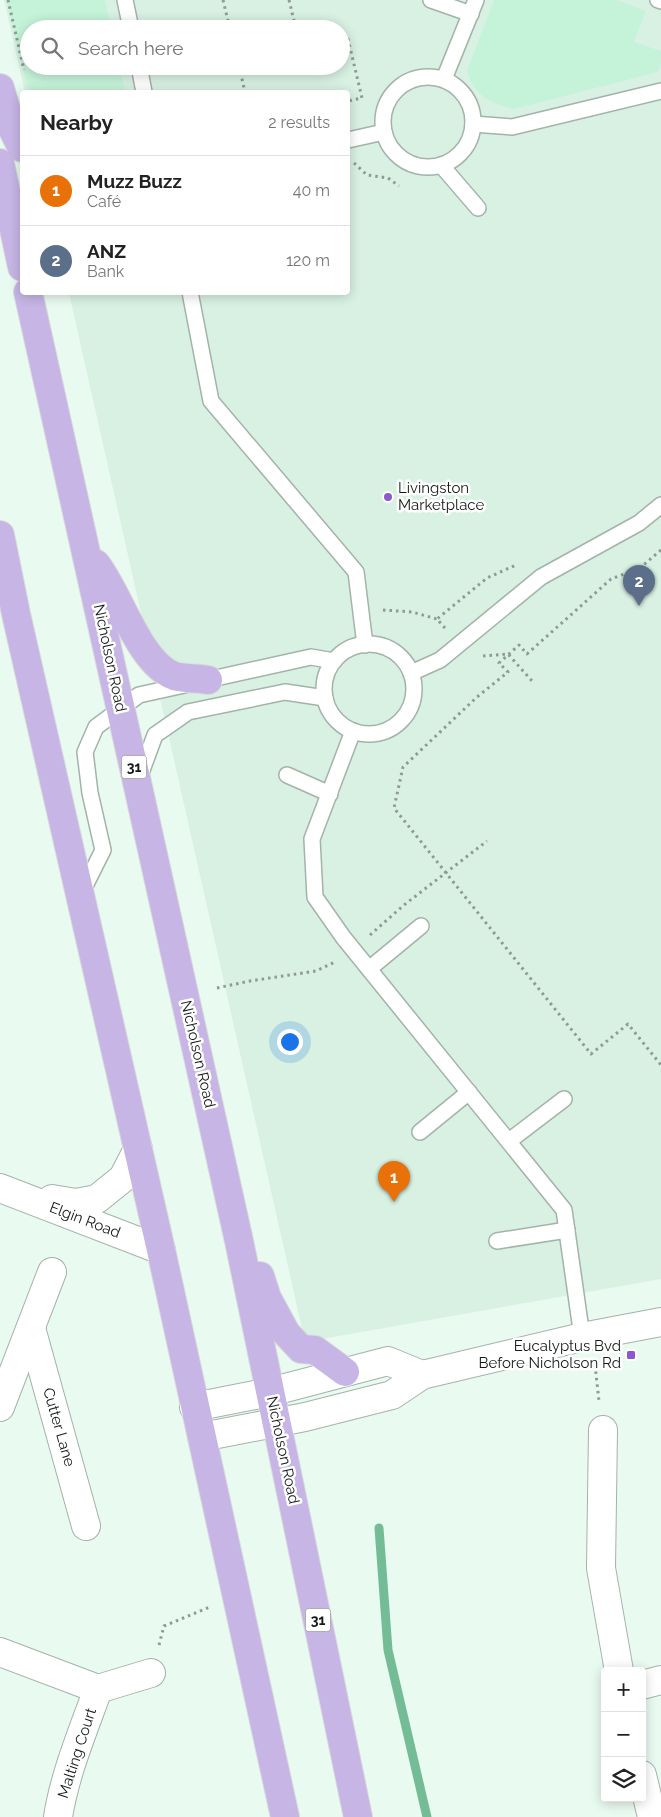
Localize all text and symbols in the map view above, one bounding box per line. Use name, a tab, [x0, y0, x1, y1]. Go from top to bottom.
search box	[20, 20, 350, 75]
icon: search	[38, 34, 66, 62]
text: Search here	[78, 37, 184, 59]
text: Nearby	[40, 110, 113, 135]
text: 2 results	[268, 113, 330, 132]
text: Muzz Buzz	[87, 170, 182, 192]
text: 1	[52, 181, 60, 200]
text: 40 m	[293, 181, 330, 200]
text: Café	[87, 192, 121, 211]
text: ANZ	[87, 240, 126, 262]
text: 2	[51, 251, 61, 270]
text: 120 m	[286, 251, 330, 270]
text: Bank	[87, 262, 124, 281]
place label: Livingston Marketplace	[398, 479, 484, 514]
marker: Livingston Marketplace	[382, 491, 394, 503]
pin: 2	[623, 565, 655, 606]
street label: Nicholson Road	[90, 603, 130, 713]
road number: 31	[122, 756, 146, 779]
street label: Nicholson Road	[177, 999, 219, 1109]
your location	[277, 1029, 303, 1055]
pin: 1	[378, 1161, 410, 1202]
street label: Elgin Road	[47, 1198, 123, 1242]
place label: Eucalyptus Bvd Before Nicholson Rd	[479, 1337, 621, 1372]
marker: Eucalyptus Bvd Before Nicholson Rd	[625, 1349, 637, 1361]
street label: Cutter Lane	[39, 1386, 79, 1469]
street label: Nicholson Road	[263, 1395, 303, 1505]
road number: 31	[306, 1608, 330, 1632]
map controls	[601, 1667, 646, 1802]
button: +	[601, 1667, 646, 1712]
street label: Malting Court	[54, 1706, 100, 1800]
button: −	[601, 1712, 646, 1757]
button: layers	[601, 1757, 646, 1802]

